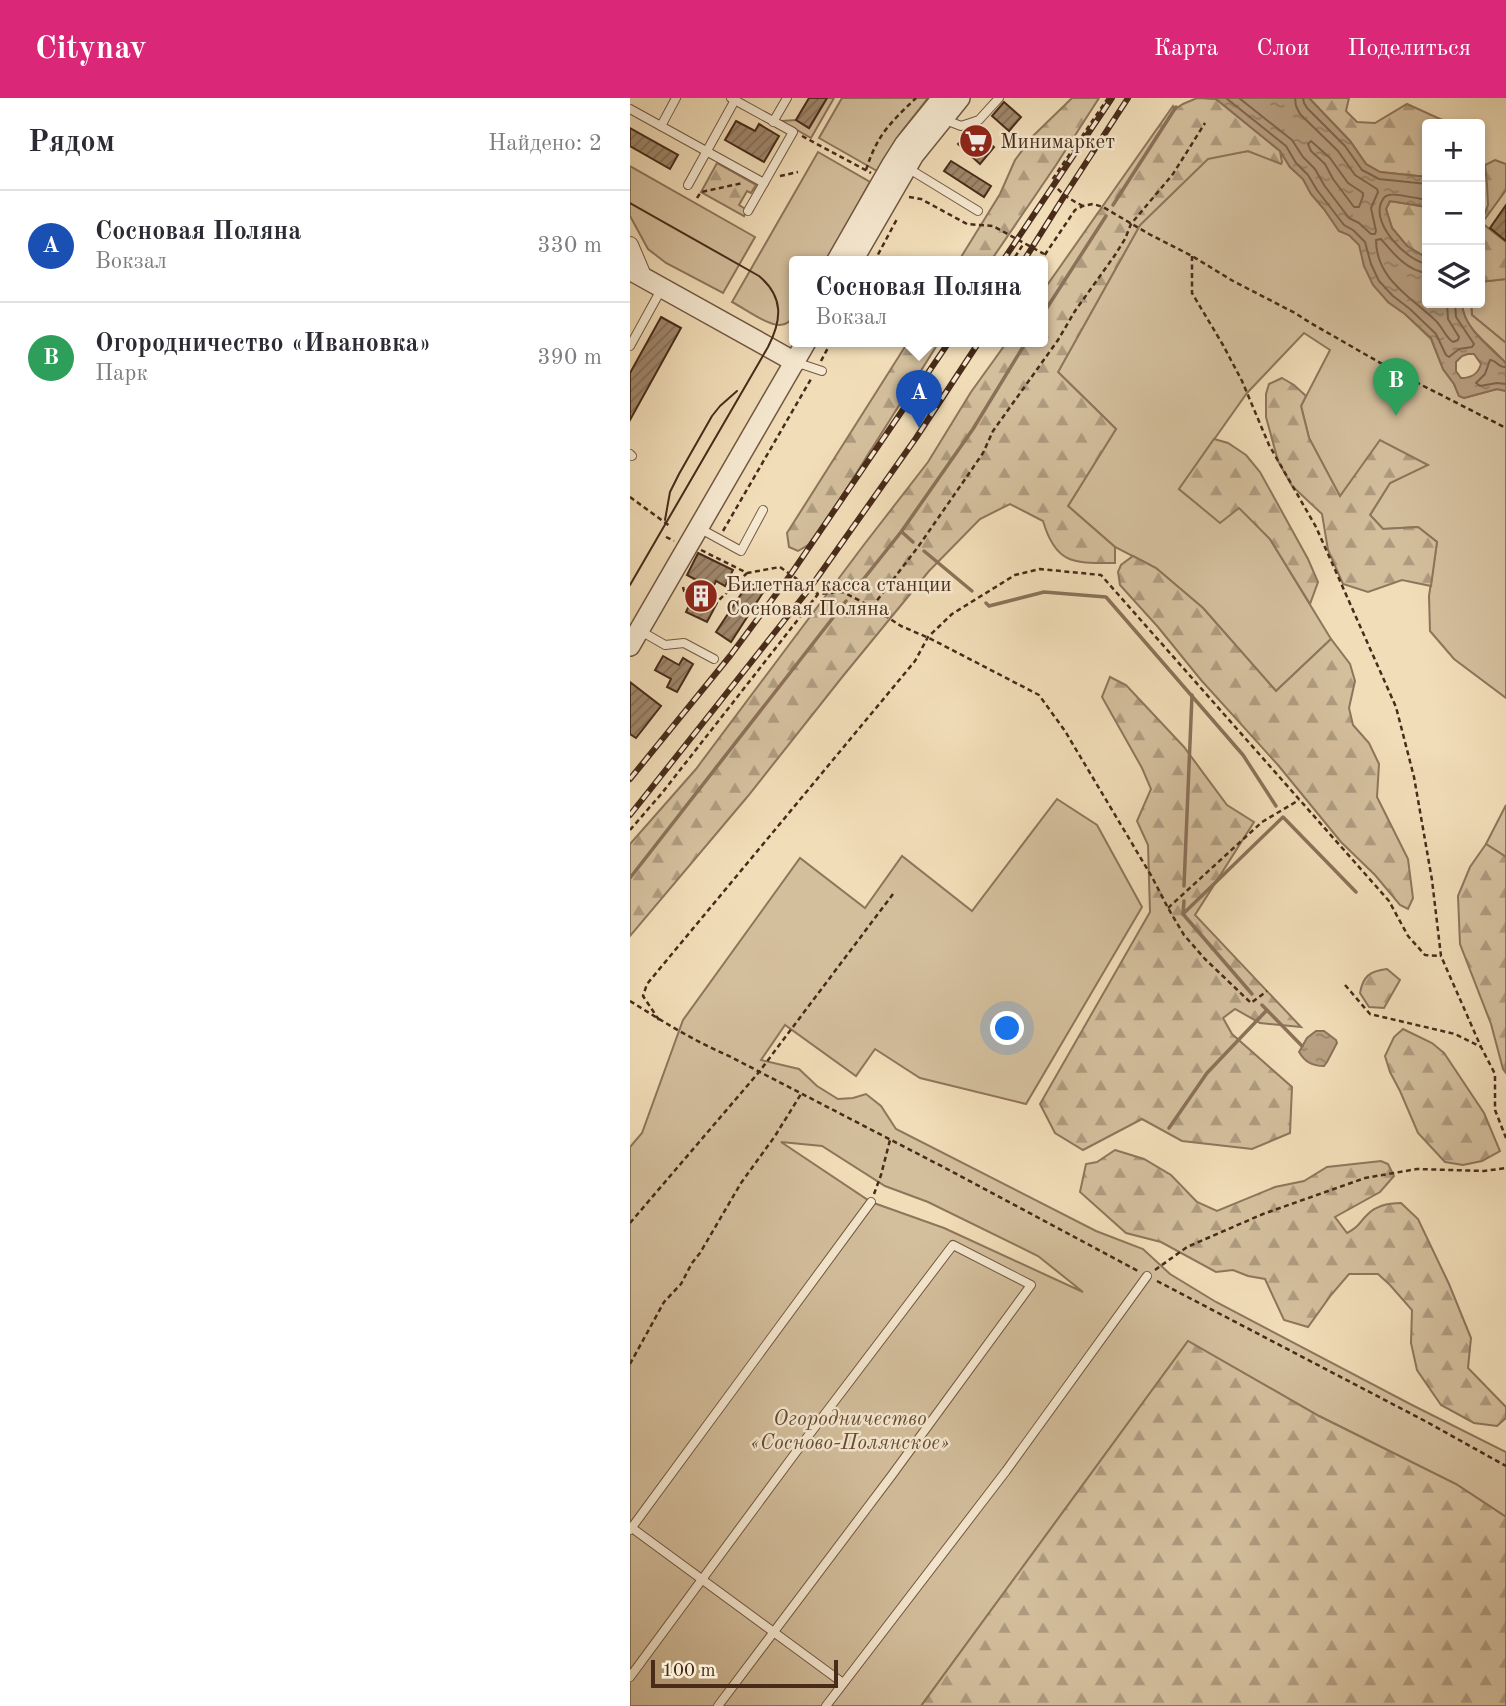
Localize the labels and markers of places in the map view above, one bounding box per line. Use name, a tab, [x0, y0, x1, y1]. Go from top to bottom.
supermarket icon: Минимаркет	[957, 122, 995, 160]
place label: Минимаркет	[1000, 132, 1115, 153]
pin: B	[1373, 358, 1419, 416]
pin: A	[896, 370, 942, 428]
place label: Билетная касса станции Сосновая Поляна	[726, 575, 952, 620]
building icon: Билетная касса станции Сосновая Поляна	[682, 577, 720, 615]

